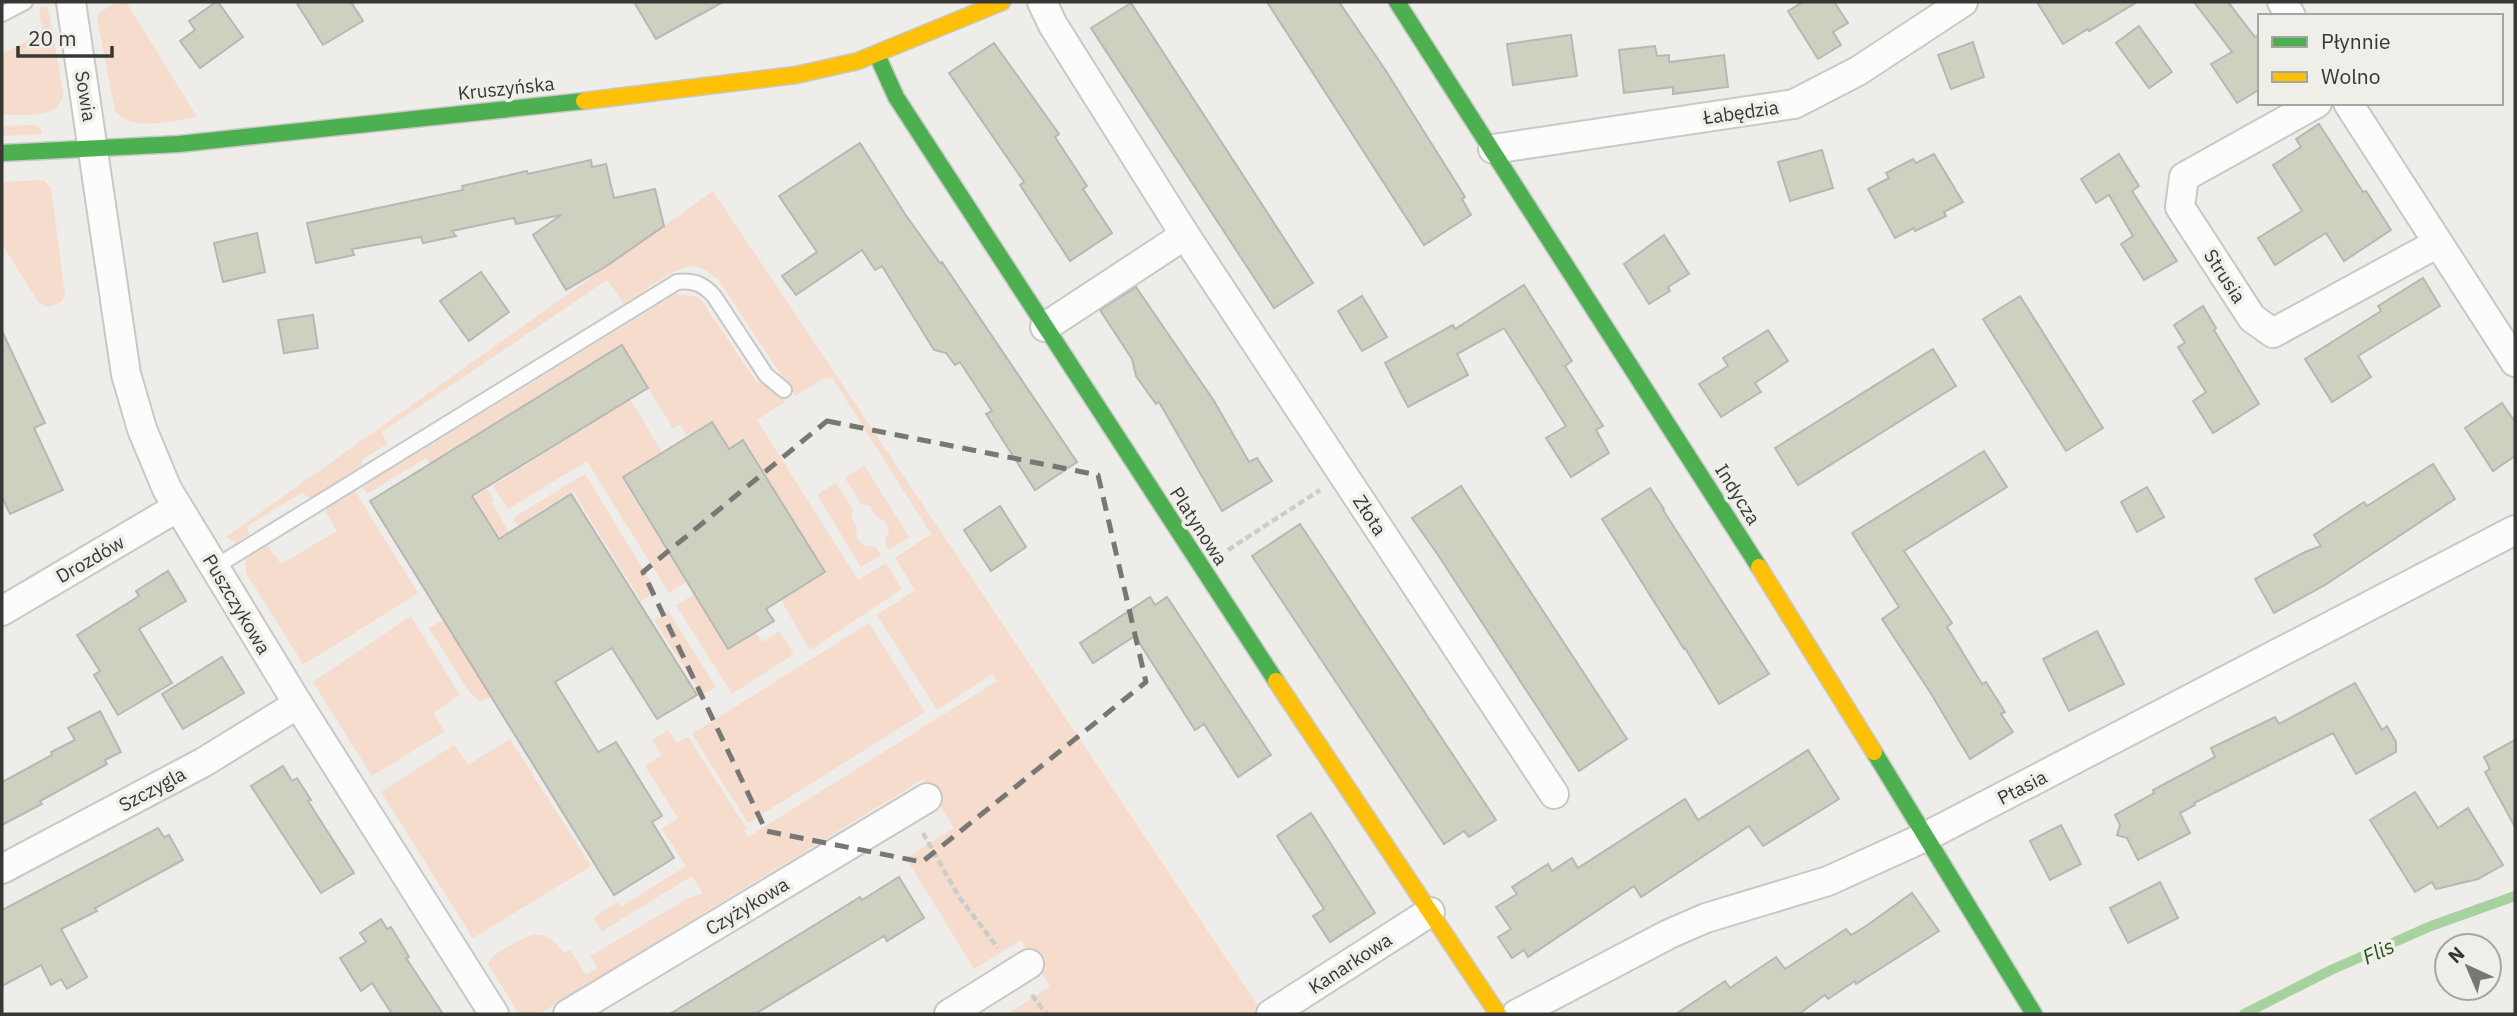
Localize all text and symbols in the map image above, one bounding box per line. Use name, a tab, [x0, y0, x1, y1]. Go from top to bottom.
scale bar	[18, 14, 112, 58]
legend	[2258, 14, 2503, 105]
text: 20 m	[28, 24, 77, 52]
text: Płynnie	[2321, 27, 2390, 55]
text: Wolno	[2321, 62, 2381, 90]
street label: Sowia	[70, 69, 102, 123]
street label: Kruszyńska	[456, 71, 556, 105]
street label: Łabędzia	[1701, 95, 1780, 129]
street label: Strusia	[2199, 244, 2251, 308]
street label: Indycza	[1710, 459, 1766, 529]
street label: Platynowa	[1165, 482, 1233, 570]
street label: Złota	[1348, 490, 1392, 540]
street label: Drozdów	[52, 530, 128, 588]
street label: Puszczykowa	[198, 550, 276, 658]
street label: Szczygla	[114, 761, 190, 817]
street label: Ptasia	[1993, 764, 2051, 810]
street label: Czyżykowa	[701, 872, 793, 940]
street label: Kanarkowa	[1304, 927, 1396, 999]
water label: Flis	[2357, 931, 2399, 971]
north arrow	[2433, 932, 2503, 1002]
text: N	[2443, 941, 2469, 968]

